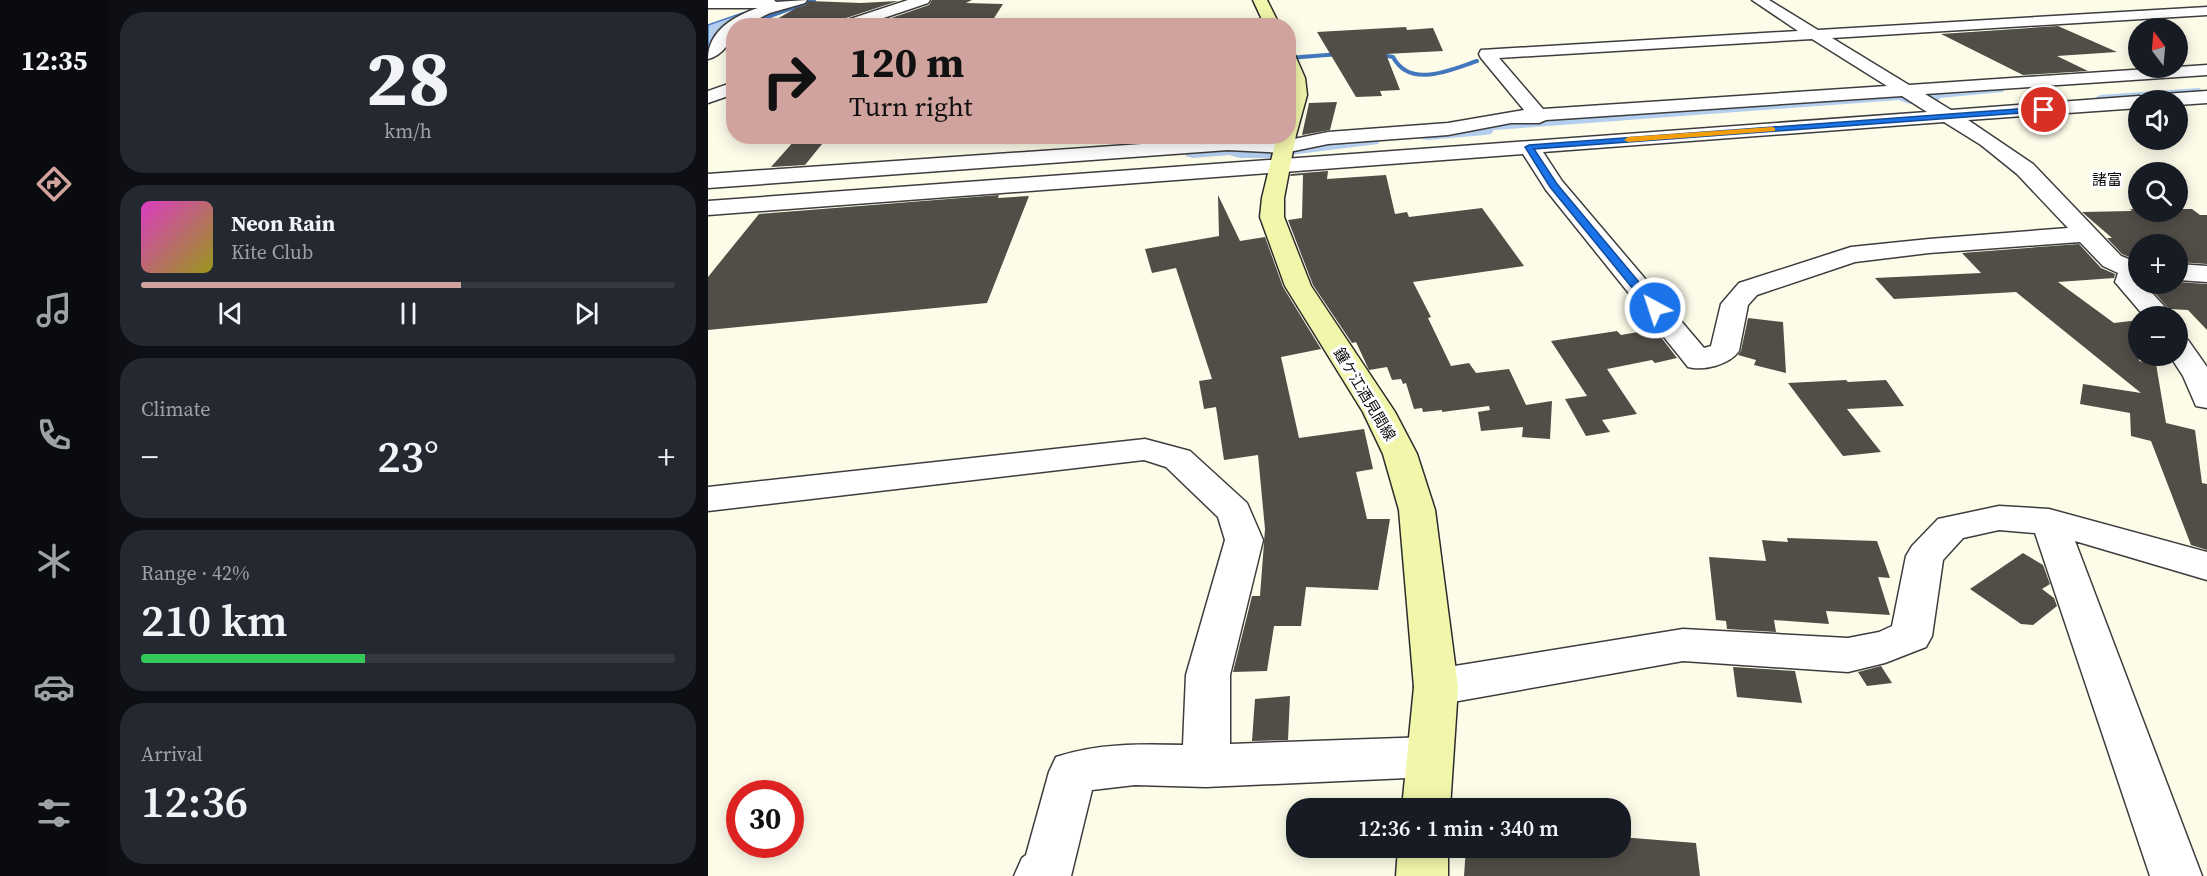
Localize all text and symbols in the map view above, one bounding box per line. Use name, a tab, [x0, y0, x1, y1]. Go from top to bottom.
north arrow	[2128, 18, 2188, 78]
map controls	[2128, 18, 2188, 366]
text: 28	[366, 24, 450, 131]
text: 120 m	[849, 33, 964, 91]
text: 12:35	[21, 42, 87, 79]
icon: right	[750, 42, 828, 120]
pin	[2018, 84, 2069, 135]
text: Turn right	[849, 88, 973, 125]
button: sound	[2128, 90, 2188, 150]
icon: arrive	[2027, 93, 2060, 126]
text: km/h	[384, 117, 432, 145]
button: search	[2128, 162, 2188, 222]
icon: directions	[33, 163, 75, 205]
district label: 諸富	[2092, 169, 2122, 190]
text: Neon Rain	[231, 208, 335, 238]
button: +	[2128, 234, 2188, 294]
text: Kite Club	[231, 238, 313, 266]
position arrow	[1623, 276, 1687, 340]
icon: music	[33, 289, 75, 331]
icon: previous	[214, 297, 247, 330]
icon: pause	[392, 297, 425, 330]
icon: next	[570, 297, 603, 330]
button: −	[2128, 306, 2188, 366]
street label: 鐘ケ江酒見間線	[1329, 344, 1401, 444]
text: Climate	[141, 395, 210, 423]
icon: phone	[33, 414, 75, 456]
text: 23°	[377, 425, 439, 487]
text: −	[141, 434, 159, 479]
text: +	[658, 434, 675, 479]
icon: climate	[33, 540, 75, 582]
text: Range · 42%	[141, 559, 250, 587]
text: 210 km	[141, 589, 288, 651]
icon: car	[33, 666, 75, 708]
text: Arrival	[141, 740, 203, 768]
text: 12:36	[141, 770, 248, 832]
speed limit sign: 30	[726, 780, 804, 858]
icon: filters	[33, 792, 75, 834]
text: 12:36 · 1 min · 340 m	[1358, 813, 1559, 843]

